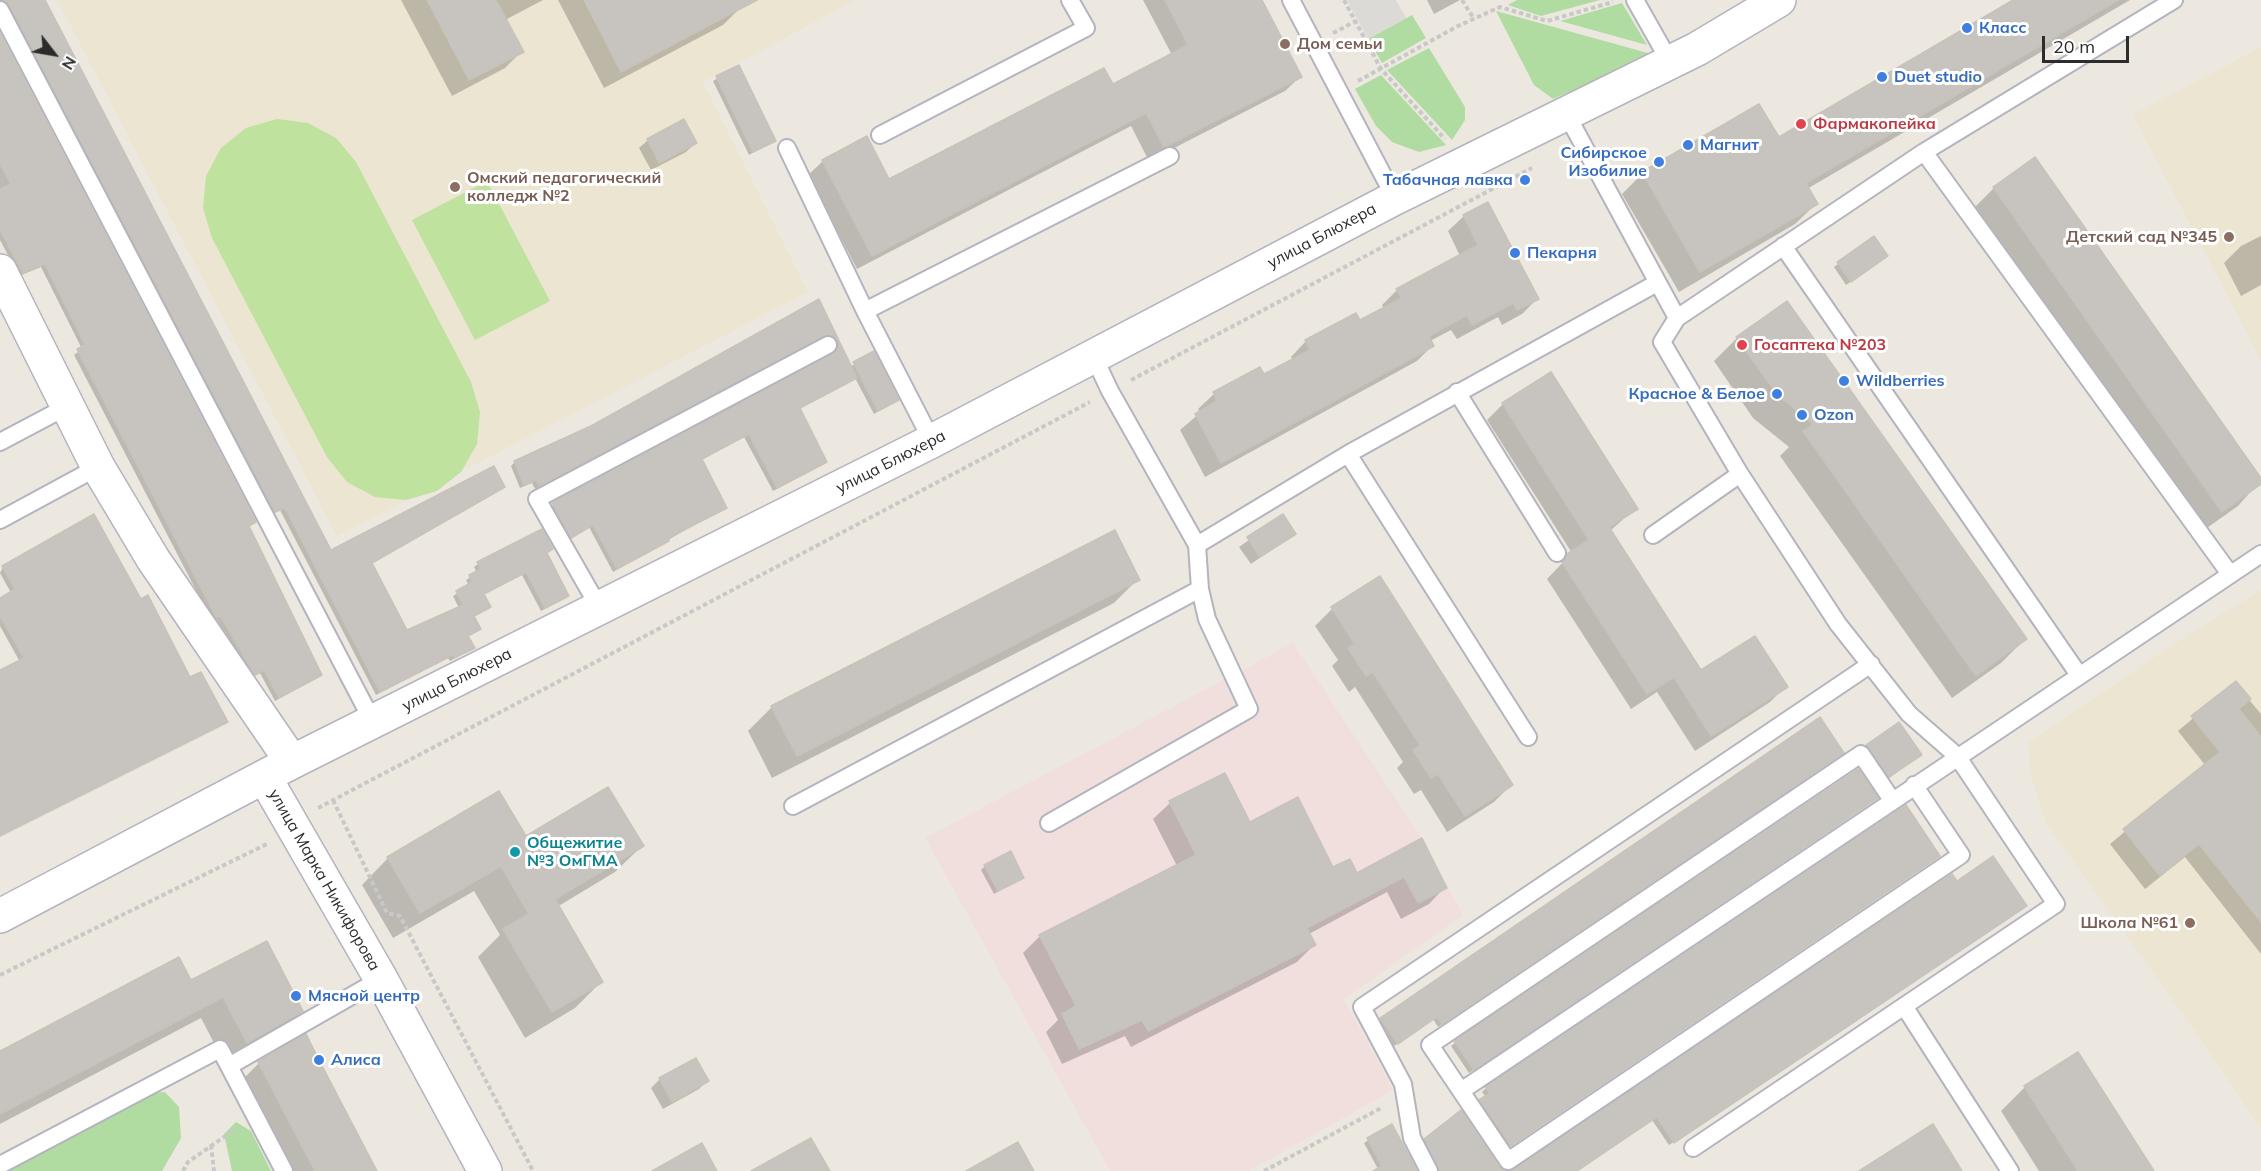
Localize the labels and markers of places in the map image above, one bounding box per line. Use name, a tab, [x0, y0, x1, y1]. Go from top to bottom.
place label: Класс	[1979, 18, 2027, 38]
marker: Класс	[1960, 21, 1974, 35]
place label: Дом семьи	[1297, 34, 1383, 54]
marker: Дом семьи	[1278, 37, 1292, 51]
place label: Duet studio	[1894, 67, 1982, 87]
marker: Duet studio	[1875, 70, 1889, 84]
place label: Фармакопейка	[1813, 114, 1936, 134]
marker: Фармакопейка	[1794, 117, 1808, 131]
place label: Магнит	[1700, 135, 1759, 155]
marker: Магнит	[1681, 138, 1695, 152]
place label: Сибирское Изобилие	[1560, 143, 1647, 181]
marker: Сибирское Изобилие	[1652, 155, 1666, 169]
place label: Омский педагогический колледж №2	[467, 168, 661, 206]
place label: Табачная лавка	[1383, 170, 1513, 190]
marker: Табачная лавка	[1518, 173, 1532, 187]
marker: Омский педагогический колледж №2	[448, 180, 462, 194]
place label: Детский сад №345	[2066, 227, 2217, 247]
marker: Детский сад №345	[2222, 230, 2236, 244]
place label: Пекарня	[1527, 243, 1597, 263]
marker: Пекарня	[1508, 246, 1522, 260]
place label: Госаптека №203	[1754, 335, 1886, 355]
marker: Госаптека №203	[1735, 338, 1749, 352]
place label: Wildberries	[1856, 371, 1944, 391]
marker: Wildberries	[1837, 374, 1851, 388]
place label: Красное & Белое	[1629, 384, 1765, 404]
marker: Красное & Белое	[1770, 387, 1784, 401]
place label: Ozon	[1814, 405, 1854, 425]
marker: Ozon	[1795, 408, 1809, 422]
place label: Общежитие №3 ОмГМА	[527, 833, 622, 871]
marker: Общежитие №3 ОмГМА	[508, 845, 522, 859]
place label: Школа №61	[2080, 913, 2178, 933]
marker: Школа №61	[2183, 916, 2197, 930]
place label: Мясной центр	[308, 986, 420, 1006]
marker: Мясной центр	[289, 989, 303, 1003]
place label: Алиса	[331, 1050, 381, 1070]
marker: Алиса	[312, 1053, 326, 1067]

